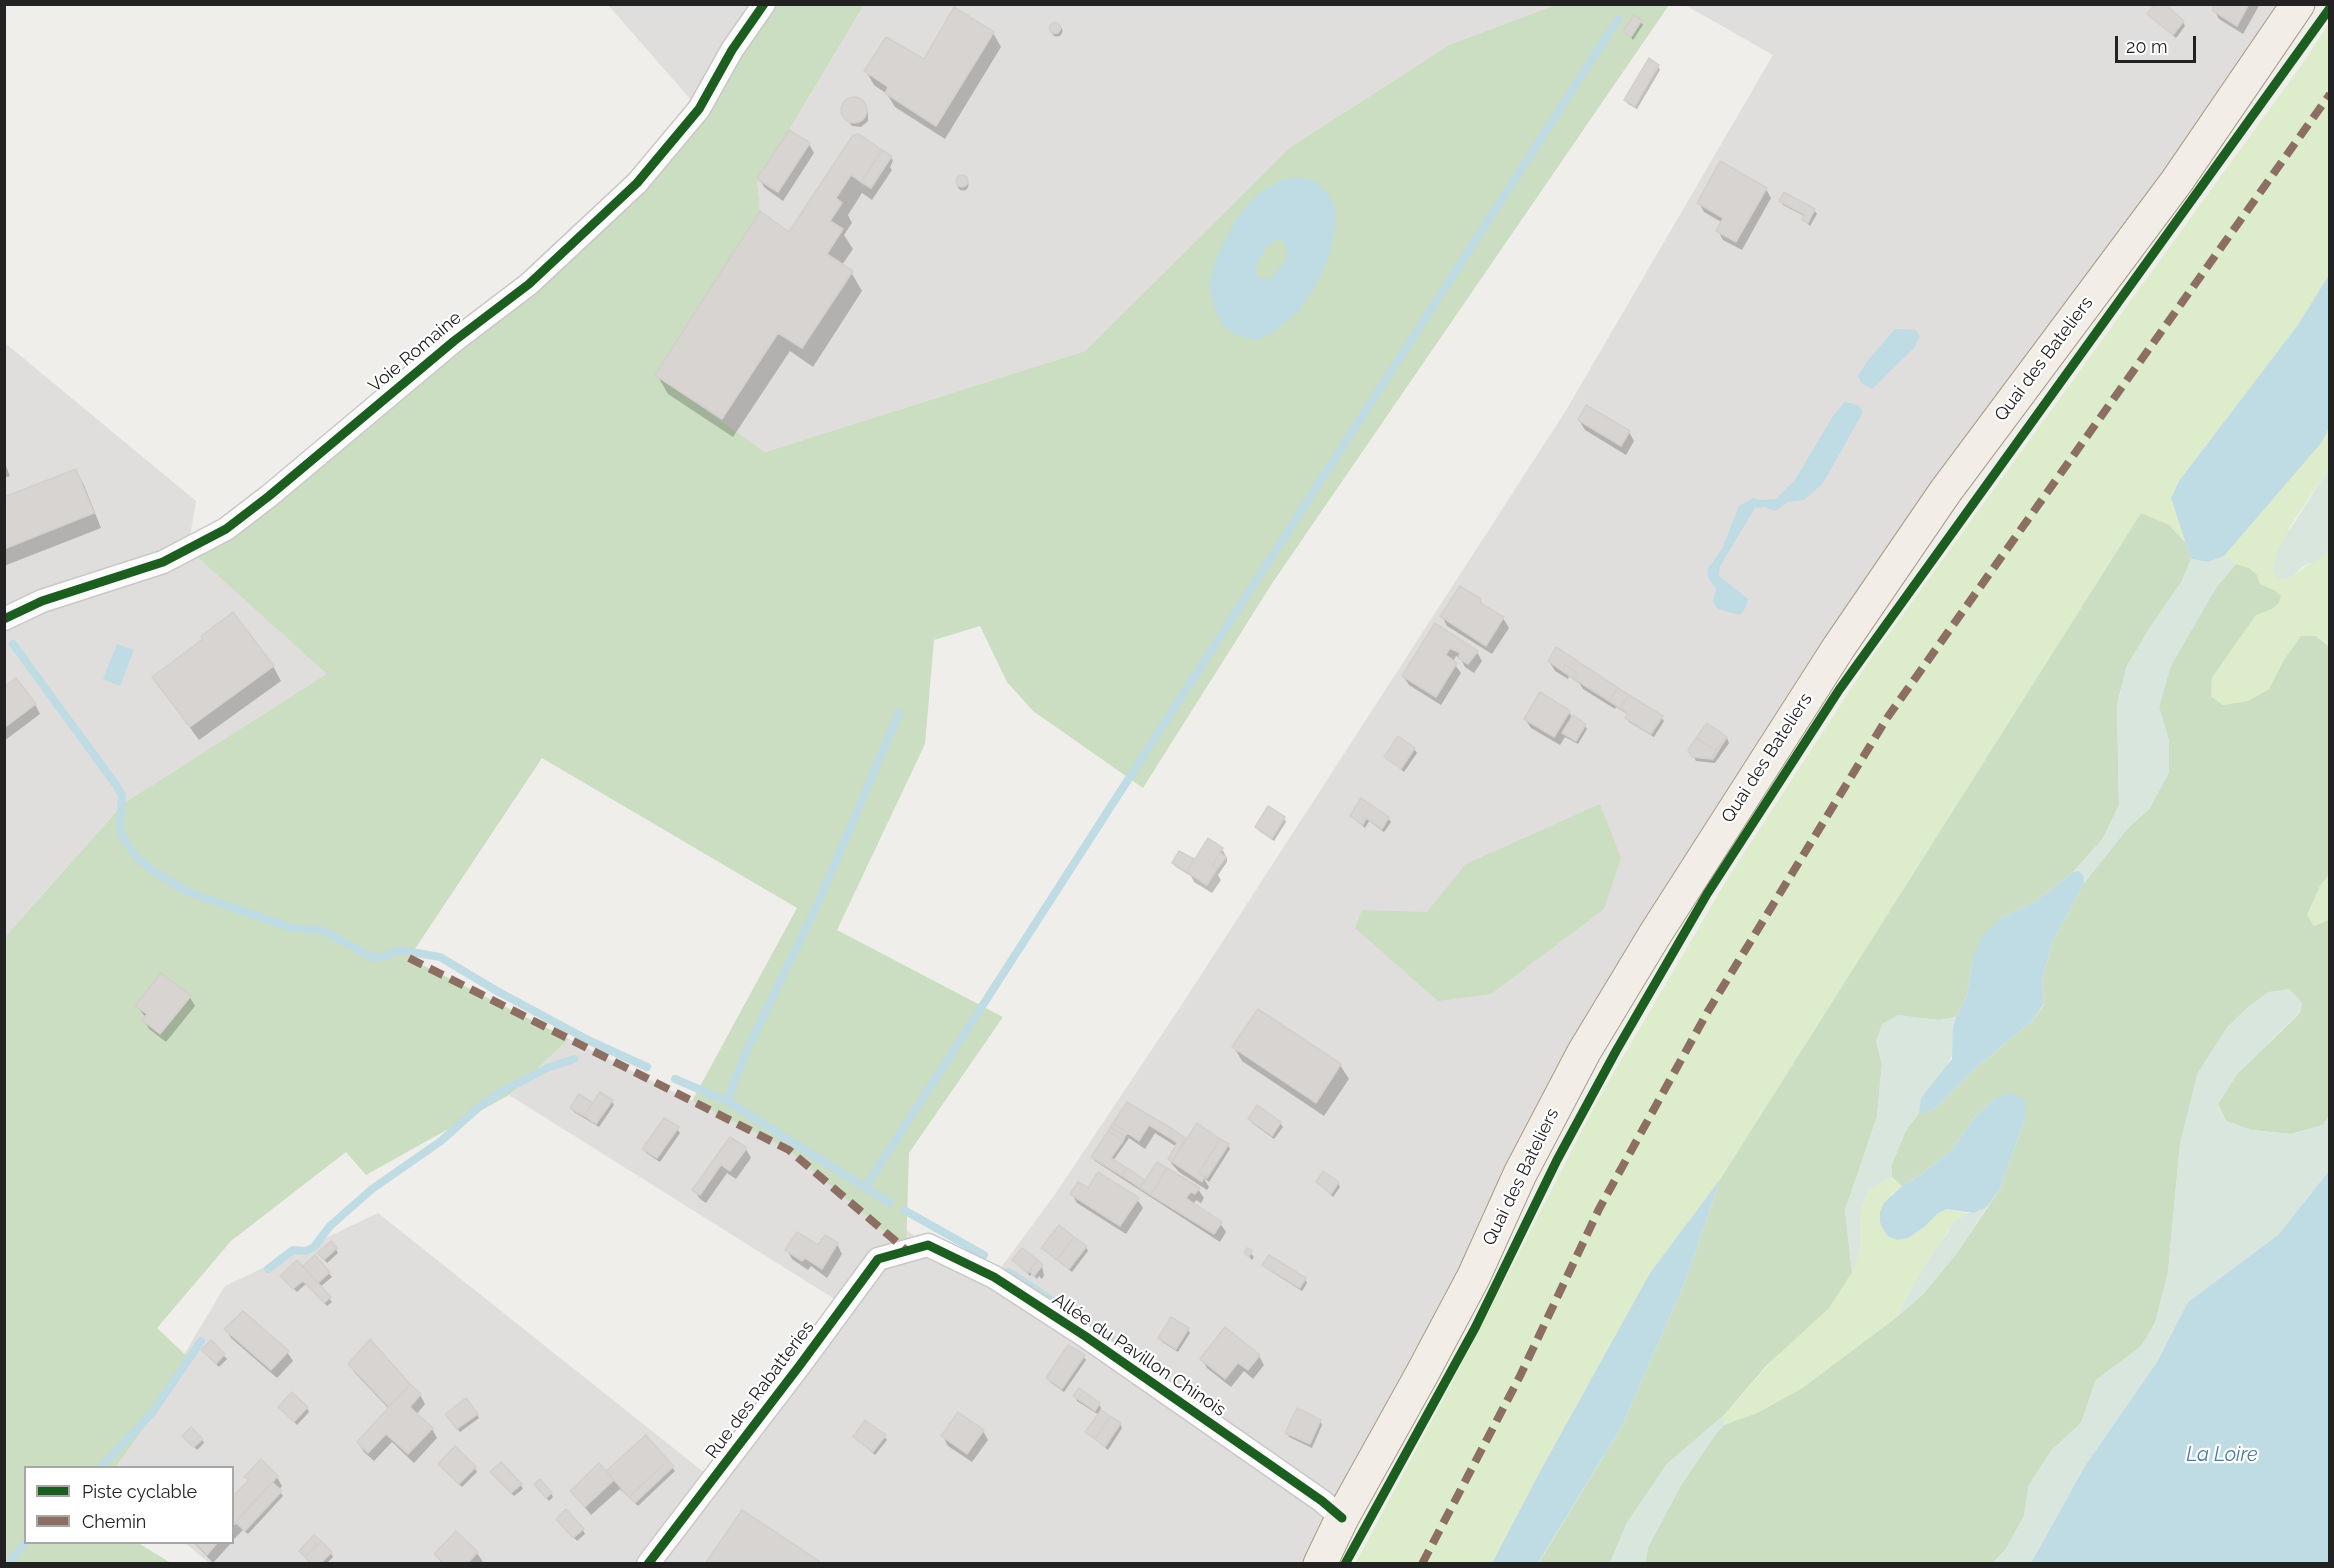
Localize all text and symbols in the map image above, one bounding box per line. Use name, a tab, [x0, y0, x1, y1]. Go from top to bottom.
scale bar	[2118, 24, 2199, 62]
text: 20 m	[2126, 36, 2168, 57]
street label: Quai des Bateliers	[1990, 293, 2098, 425]
street label: Voie Romaine	[364, 307, 466, 397]
street label: Quai des Bateliers	[1717, 689, 1817, 827]
street label: Quai des Bateliers	[1478, 1105, 1564, 1249]
street label: Allée du Pavillon Chinois	[1048, 1289, 1230, 1421]
street label: Rue des Rabatteries	[701, 1317, 819, 1463]
water label: La Loire	[2186, 1443, 2258, 1467]
legend	[24, 1466, 234, 1544]
text: Piste cyclable	[82, 1481, 197, 1502]
text: Chemin	[82, 1511, 146, 1532]

